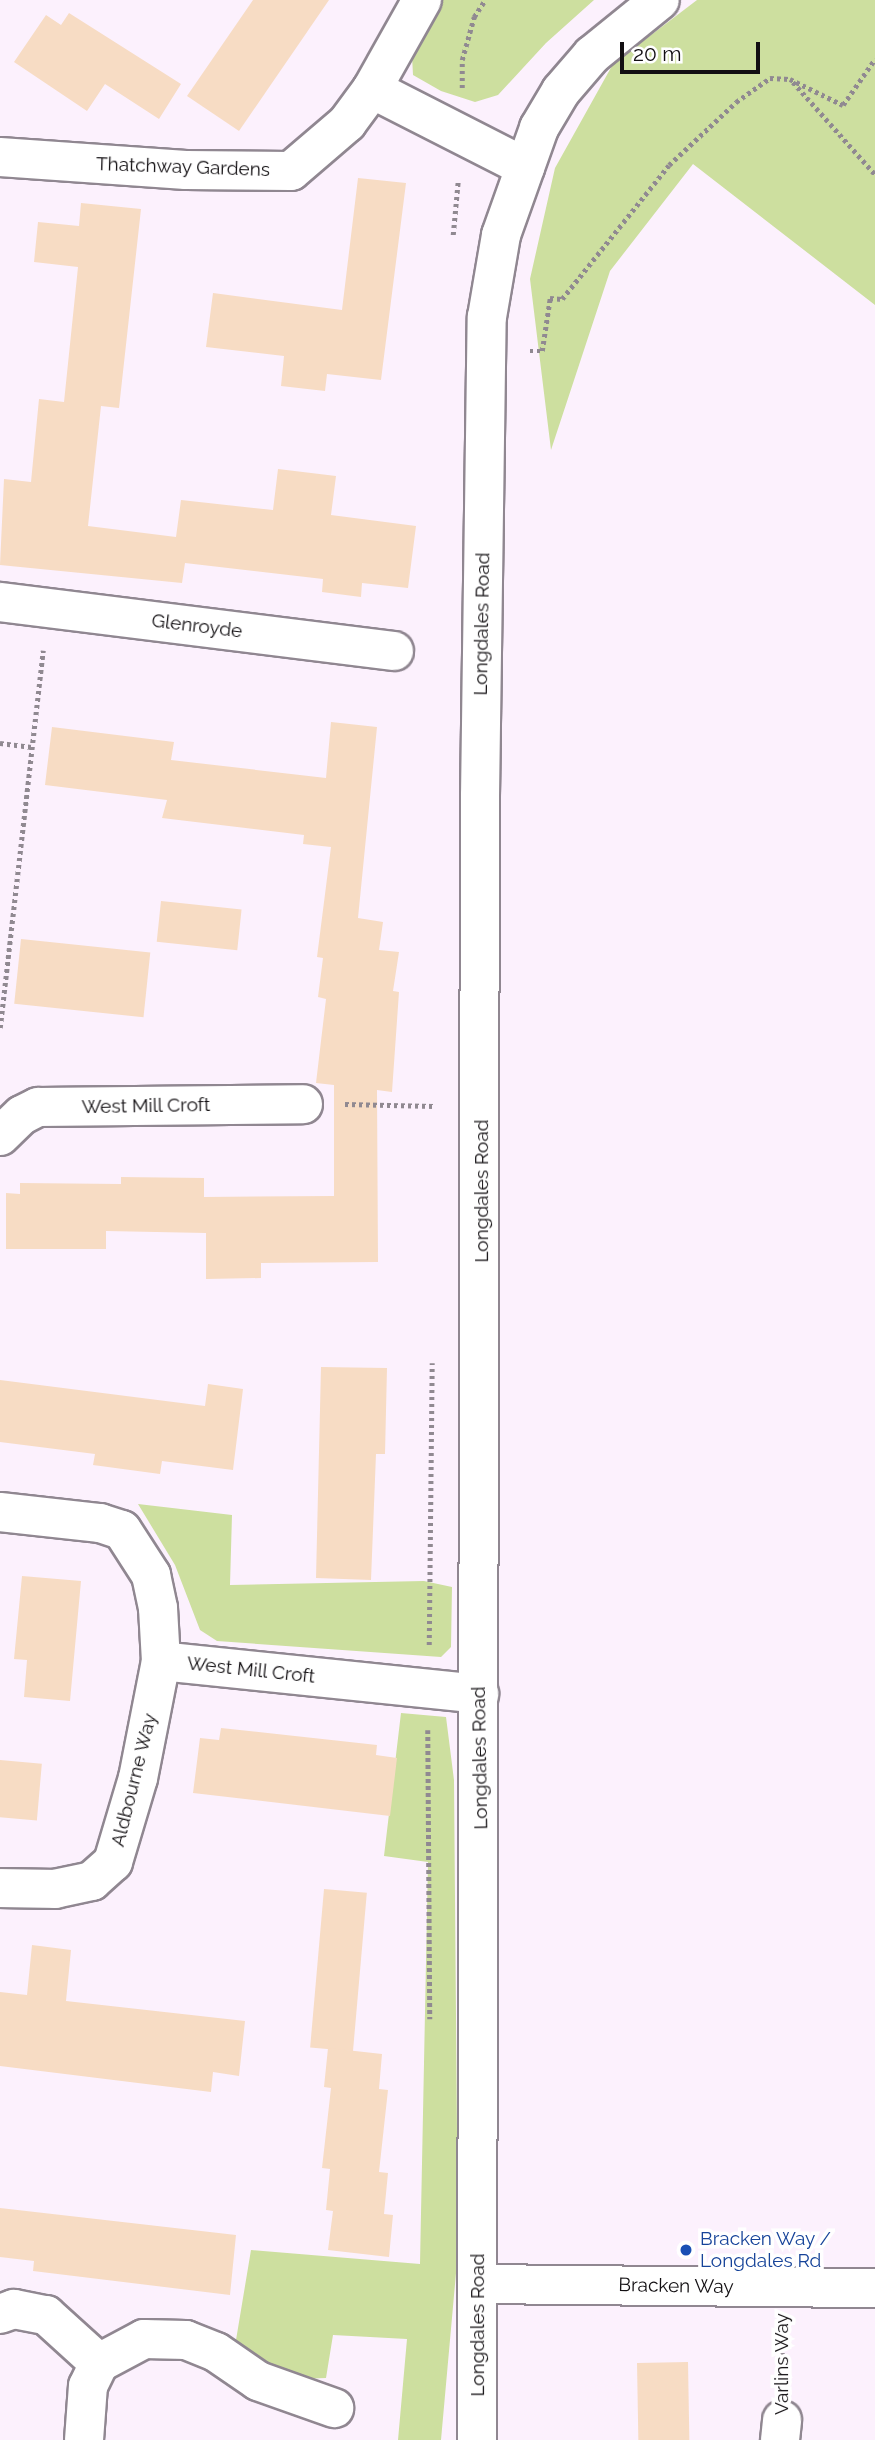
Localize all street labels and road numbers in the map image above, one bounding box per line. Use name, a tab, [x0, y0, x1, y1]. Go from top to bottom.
street label: Thatchway Gardens	[95, 153, 271, 181]
street label: Longdales Road	[469, 552, 495, 696]
street label: Glenroyde	[150, 609, 244, 643]
street label: West Mill Croft	[81, 1093, 211, 1119]
street label: Longdales Road	[471, 1119, 493, 1263]
street label: West Mill Croft	[186, 1652, 316, 1688]
street label: Longdales Road	[467, 1686, 493, 1830]
street label: Aldbourne Way	[106, 1711, 162, 1849]
street label: Longdales Road	[467, 2253, 489, 2397]
street label: Bracken Way	[618, 2274, 734, 2298]
street label: Varlins Way	[771, 2313, 793, 2415]

